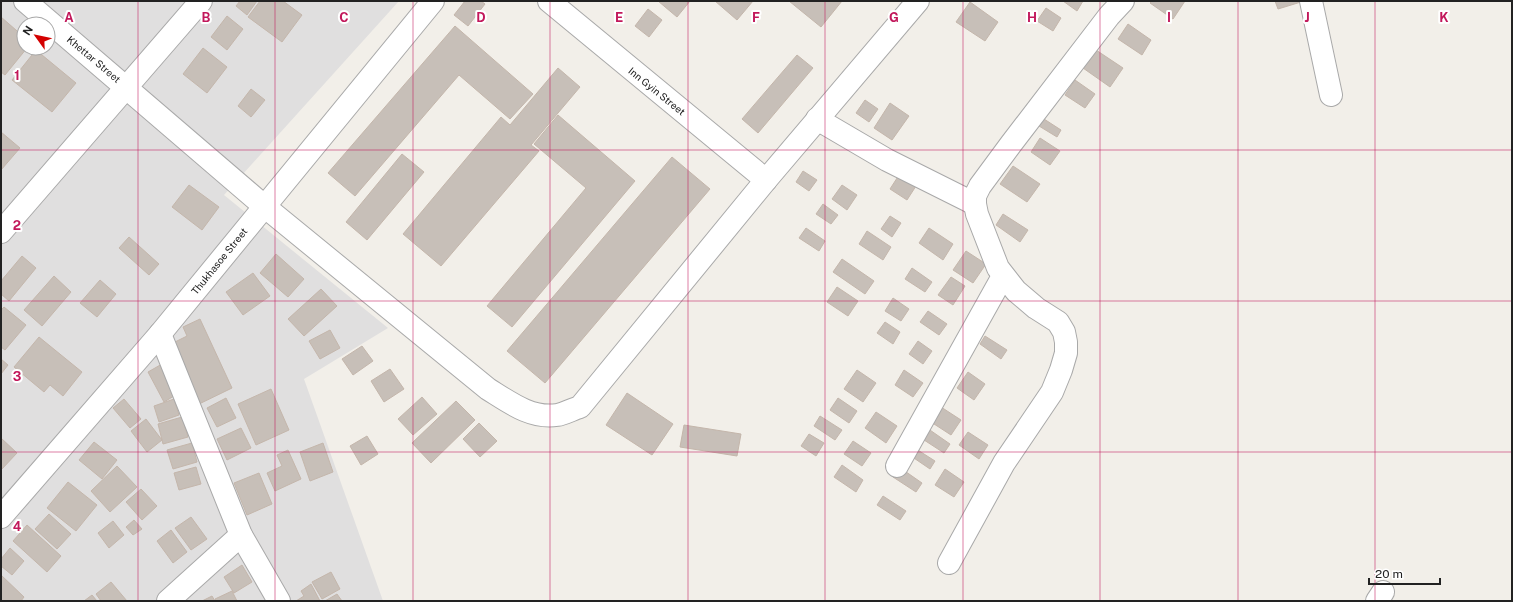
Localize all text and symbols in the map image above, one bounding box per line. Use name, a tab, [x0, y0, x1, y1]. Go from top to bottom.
text: A	[64, 10, 74, 25]
text: B	[202, 10, 211, 25]
text: C	[339, 10, 349, 25]
text: D	[476, 10, 486, 25]
text: E	[615, 10, 623, 25]
text: F	[752, 10, 760, 25]
text: G	[889, 10, 899, 25]
text: H	[1027, 10, 1037, 25]
text: I	[1167, 10, 1171, 25]
text: J	[1304, 10, 1310, 25]
text: K	[1439, 10, 1449, 25]
north arrow	[16, 16, 56, 56]
text: N	[20, 24, 35, 37]
street label: Khettar Street	[65, 33, 123, 85]
street label: Inn Gyin Street	[626, 64, 688, 118]
text: 1	[14, 68, 20, 83]
text: 2	[13, 218, 21, 233]
street label: Thukhasoe Street	[188, 225, 250, 297]
text: 3	[13, 369, 22, 384]
text: 4	[13, 519, 22, 534]
scale bar	[1369, 560, 1440, 586]
text: 20 m	[1375, 567, 1403, 581]

